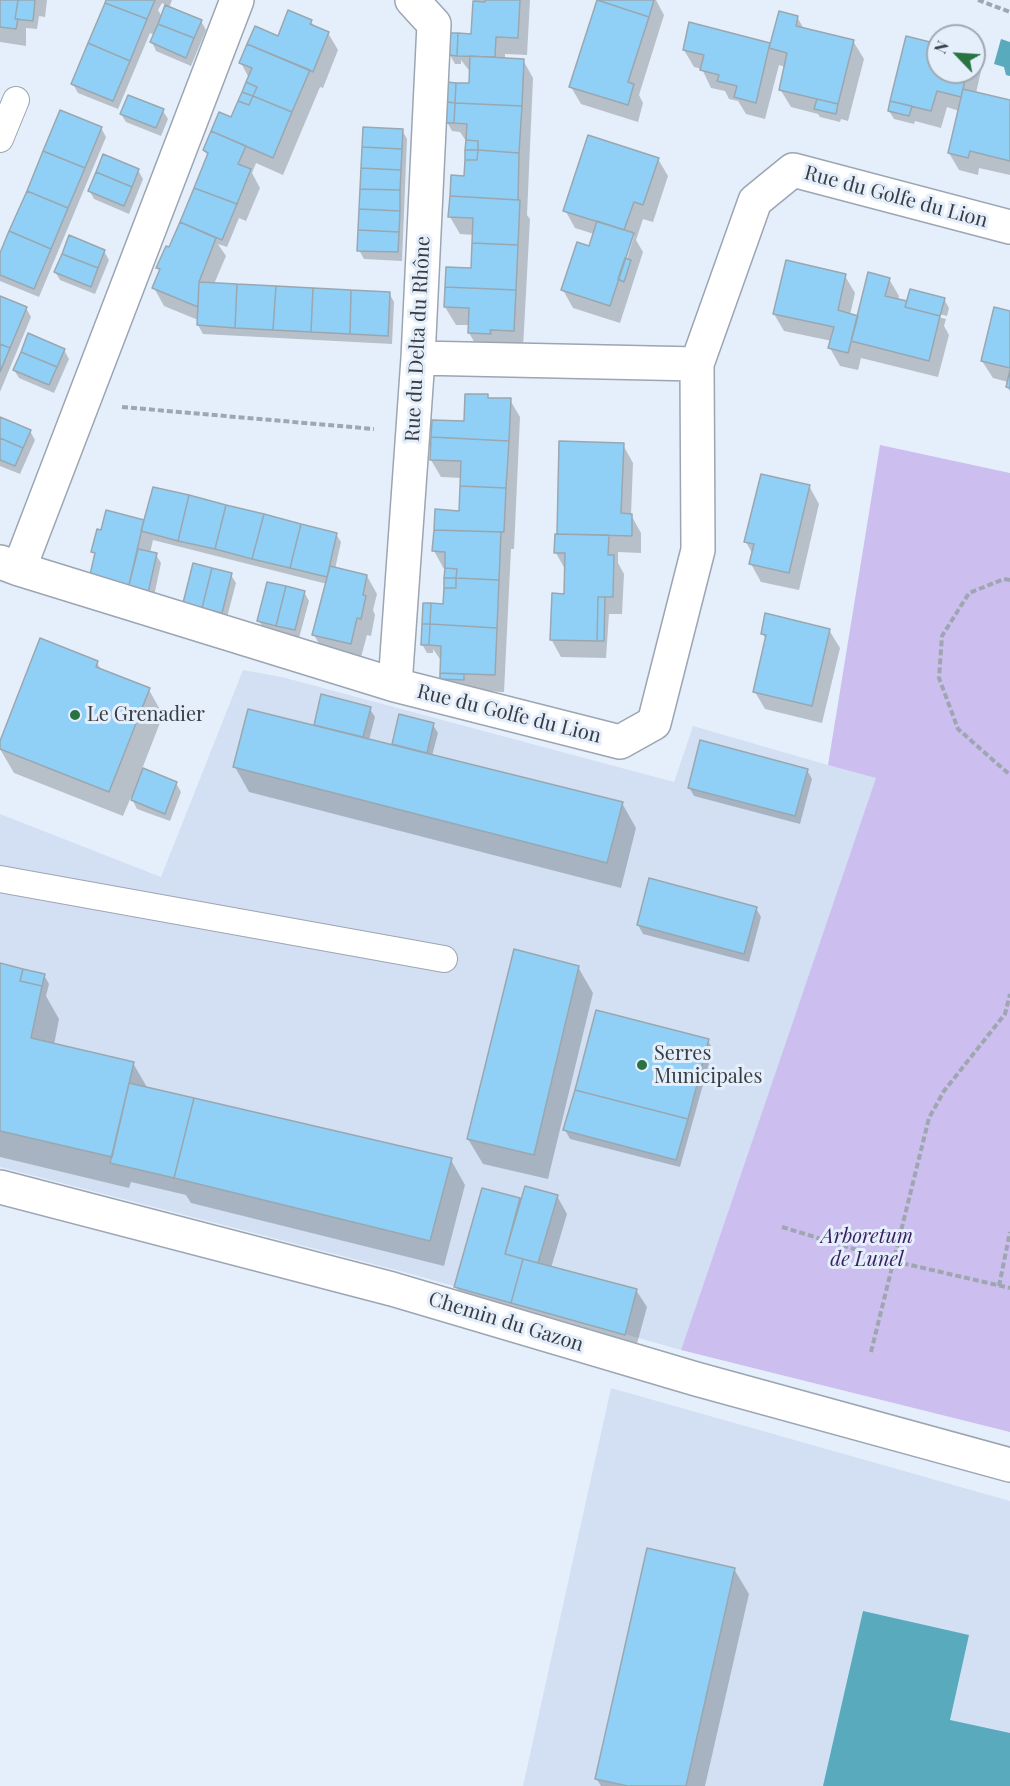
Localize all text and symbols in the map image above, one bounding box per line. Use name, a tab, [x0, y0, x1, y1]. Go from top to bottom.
north arrow	[926, 24, 986, 84]
text: N	[929, 37, 953, 57]
street label: Rue du Golfe du Lion	[802, 161, 990, 233]
street label: Rue du Delta du Rhône	[401, 235, 435, 443]
street label: Rue du Golfe du Lion	[415, 680, 603, 748]
place label: Le Grenadier	[87, 703, 205, 727]
marker: Le Grenadier	[68, 708, 82, 722]
place label: Serres Municipales	[654, 1042, 762, 1089]
marker: Serres Municipales	[635, 1058, 649, 1072]
park label: Arboretum de Lunel	[821, 1225, 913, 1272]
street label: Chemin du Gazon	[426, 1287, 586, 1357]

